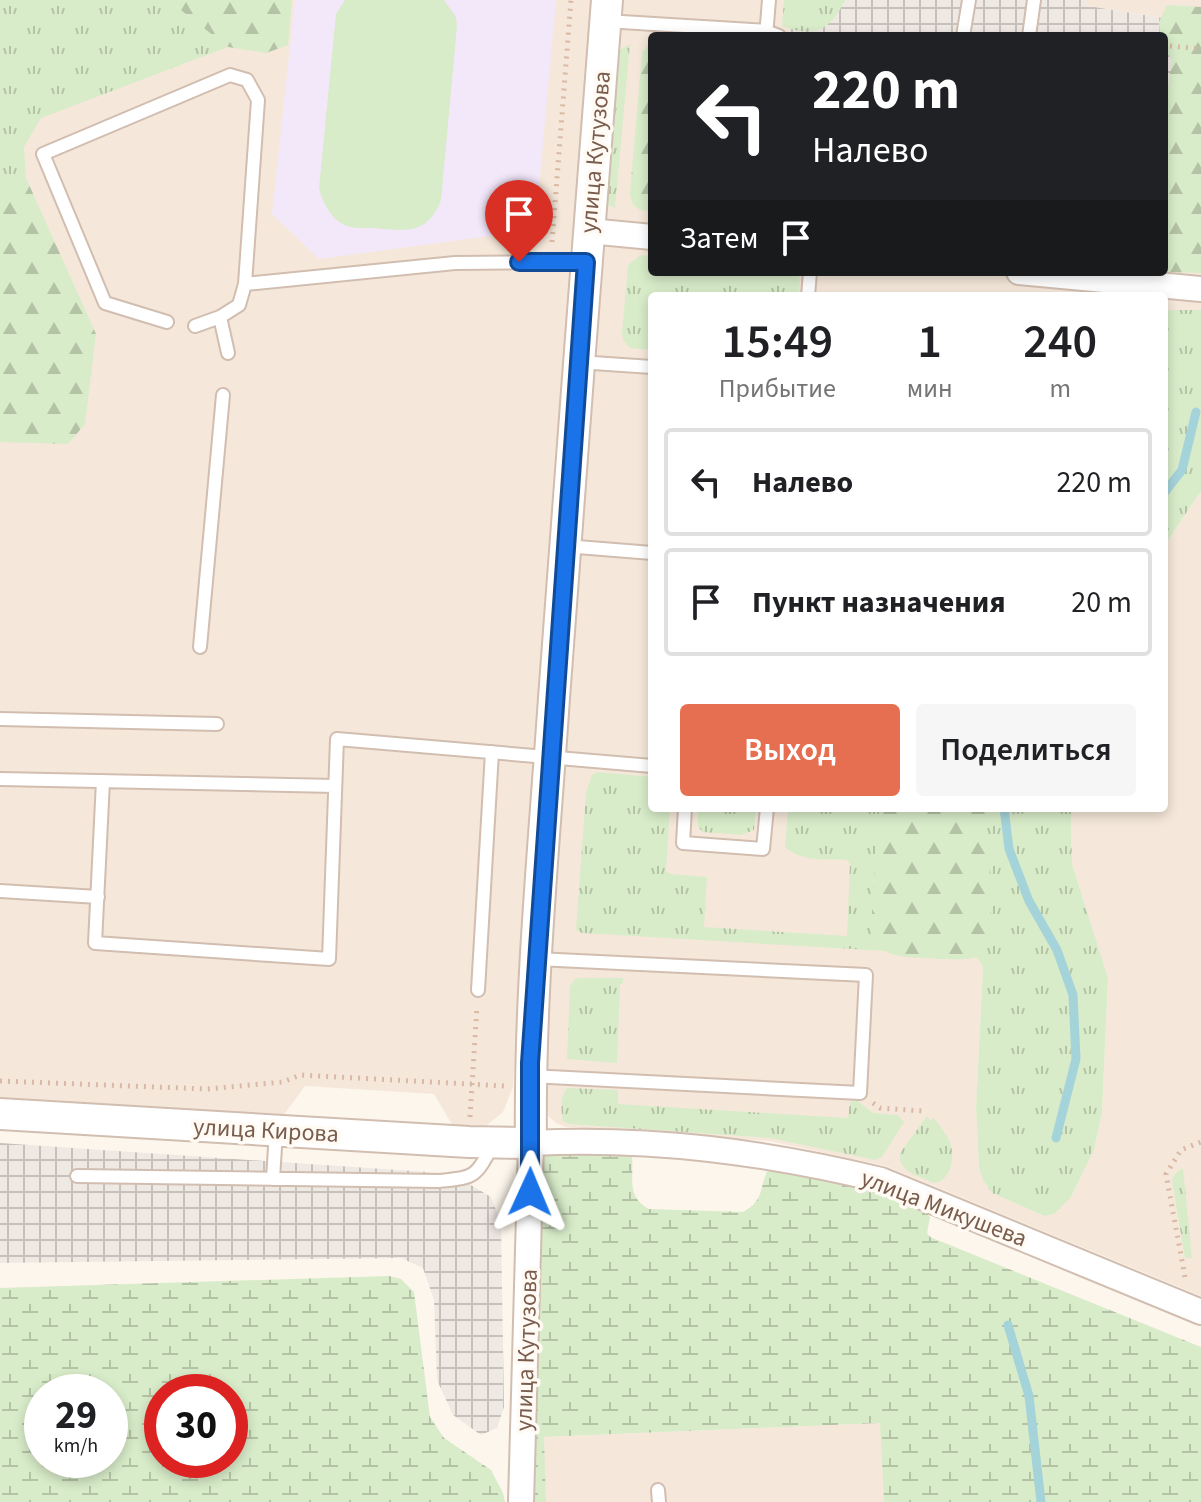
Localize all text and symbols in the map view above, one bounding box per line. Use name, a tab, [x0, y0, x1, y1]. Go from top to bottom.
text: 220 m	[812, 51, 960, 130]
icon: left	[680, 64, 784, 168]
street label: улица Кутузова	[571, 70, 620, 235]
text: Налево	[812, 125, 928, 176]
pin	[485, 180, 553, 262]
icon: arrive	[497, 192, 541, 236]
icon: arrive	[774, 216, 818, 260]
text: Затем	[680, 217, 758, 260]
text: 15:49	[722, 308, 833, 376]
text: 1	[917, 308, 942, 376]
text: 240	[1023, 308, 1097, 376]
text: Прибытие	[719, 370, 836, 407]
text: мин	[907, 370, 953, 407]
text: m	[1049, 370, 1071, 407]
icon: left	[684, 460, 728, 504]
text: Налево	[752, 461, 853, 504]
text: 220 m	[1056, 461, 1132, 504]
icon: arrive	[684, 580, 728, 624]
text: Пункт назначения	[752, 581, 1006, 624]
text: 20 m	[1071, 581, 1132, 624]
button: Выход	[680, 704, 900, 796]
button: Поделиться	[916, 704, 1136, 796]
street label: улица Кирова	[192, 1109, 340, 1152]
position arrow	[488, 1150, 572, 1234]
street label: улица Микушева	[856, 1161, 1032, 1256]
street label: улица Кутузова	[506, 1268, 547, 1432]
speed limit sign: 30	[144, 1374, 248, 1478]
text: 29	[55, 1387, 97, 1444]
text: km/h	[54, 1432, 98, 1460]

